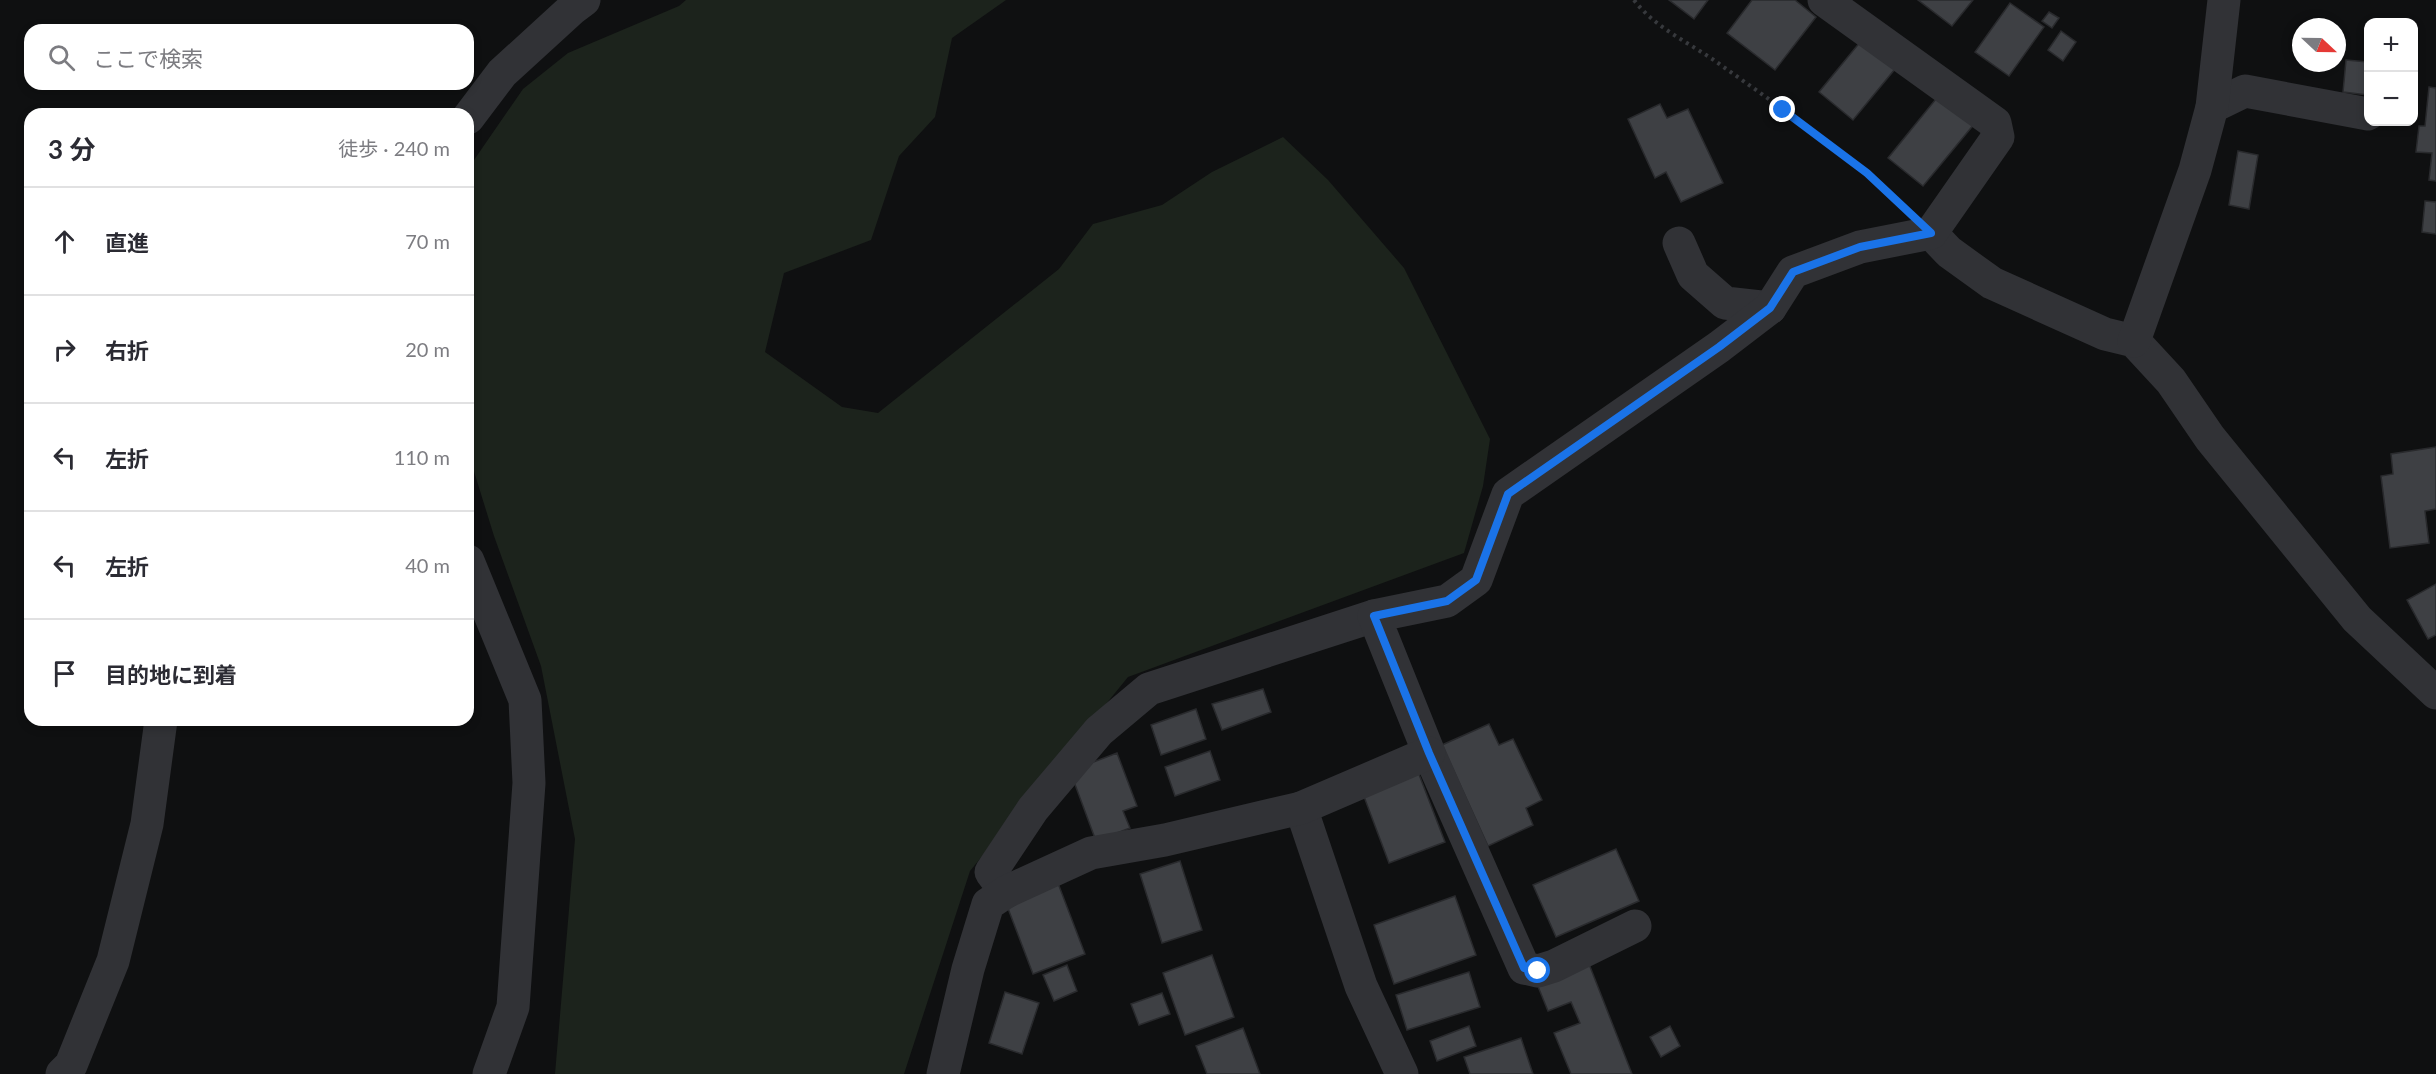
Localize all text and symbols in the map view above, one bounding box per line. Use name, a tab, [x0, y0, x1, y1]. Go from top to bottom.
north arrow	[2292, 18, 2346, 72]
map controls	[2364, 18, 2418, 126]
button: +	[2364, 18, 2418, 72]
search box	[24, 24, 474, 90]
icon: search	[45, 41, 78, 74]
text: ここで検索	[93, 45, 203, 72]
button: −	[2364, 72, 2418, 126]
route end	[1769, 96, 1795, 122]
text: 3 分	[48, 133, 95, 165]
text: 徒歩 · 240 m	[338, 136, 450, 160]
icon: ahead	[48, 225, 81, 258]
text: 直進	[105, 229, 149, 256]
text: 70 m	[405, 229, 450, 253]
icon: right	[48, 333, 81, 366]
text: 右折	[105, 337, 149, 364]
text: 20 m	[405, 337, 450, 361]
icon: left	[48, 441, 81, 474]
text: 左折	[105, 445, 149, 472]
text: 110 m	[394, 445, 450, 469]
icon: left	[48, 549, 81, 582]
text: 左折	[105, 553, 149, 580]
text: 40 m	[405, 553, 450, 577]
icon: arrive	[48, 657, 81, 690]
text: 目的地に到着	[105, 661, 237, 688]
route start	[1524, 957, 1550, 983]

